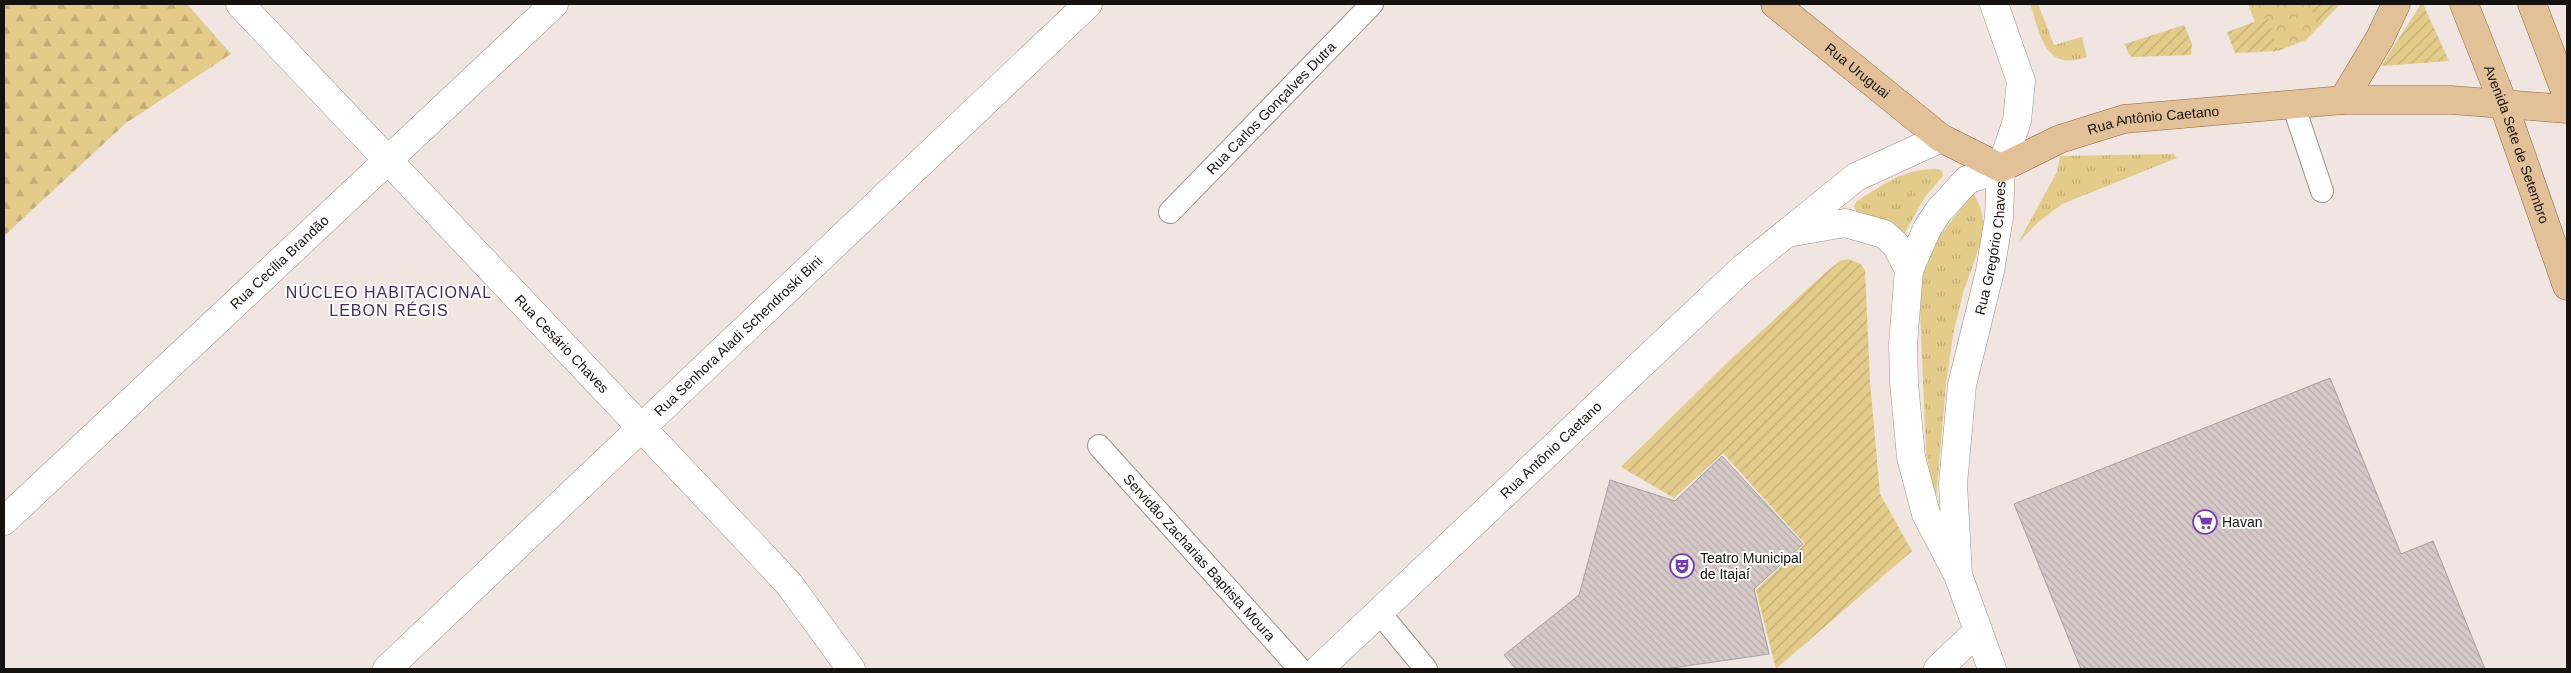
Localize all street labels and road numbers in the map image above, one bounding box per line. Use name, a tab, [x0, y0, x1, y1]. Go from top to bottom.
street label: Rua Carlos Gonçalves Dutra	[1203, 38, 1339, 178]
street label: Rua Uruguai	[1822, 40, 1893, 102]
street label: Avenida Sete de Setembro	[2481, 63, 2553, 226]
street label: Rua Antônio Caetano	[2085, 103, 2220, 138]
street label: Rua Gregório Chaves	[1972, 181, 2008, 316]
street label: Rua Cecília Brandão	[227, 212, 332, 312]
street label: Rua Senhora Aladi Schendroski Bini	[651, 253, 825, 419]
street label: Rua Cesário Chaves	[512, 291, 612, 396]
street label: Rua Antônio Caetano	[1497, 398, 1605, 501]
street label: Servidão Zacharias Baptista Moura	[1120, 471, 1279, 644]

